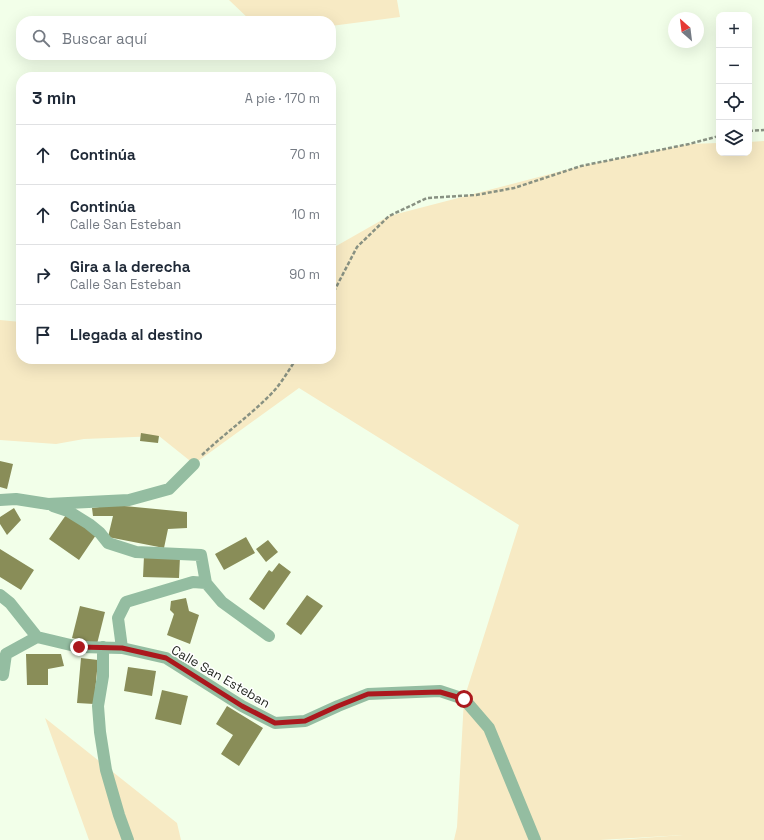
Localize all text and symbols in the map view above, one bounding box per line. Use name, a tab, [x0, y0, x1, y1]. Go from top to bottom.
north arrow	[668, 12, 704, 48]
map controls	[716, 12, 752, 156]
button: +	[716, 12, 752, 48]
search box	[16, 16, 336, 60]
icon: search	[30, 27, 52, 49]
text: Buscar aquí	[62, 29, 147, 48]
button: −	[716, 48, 752, 84]
button: locate	[716, 84, 752, 120]
text: 3 min	[32, 87, 76, 109]
text: A pie · 170 m	[245, 90, 320, 107]
button: layers	[716, 120, 752, 156]
icon: ahead	[32, 144, 54, 166]
text: Continúa	[70, 145, 136, 164]
text: 70 m	[290, 146, 320, 163]
text: Continúa	[70, 197, 136, 216]
icon: ahead	[32, 204, 54, 226]
text: 10 m	[292, 206, 320, 223]
text: Calle San Esteban	[70, 216, 181, 233]
text: Gira a la derecha	[70, 257, 190, 276]
icon: right	[32, 264, 54, 286]
text: 90 m	[289, 266, 320, 283]
text: Calle San Esteban	[70, 276, 181, 293]
icon: arrive	[32, 324, 54, 346]
text: Llegada al destino	[70, 325, 203, 344]
route end	[70, 638, 88, 656]
street label: Calle San Esteban	[168, 641, 273, 712]
route start	[455, 690, 473, 708]

